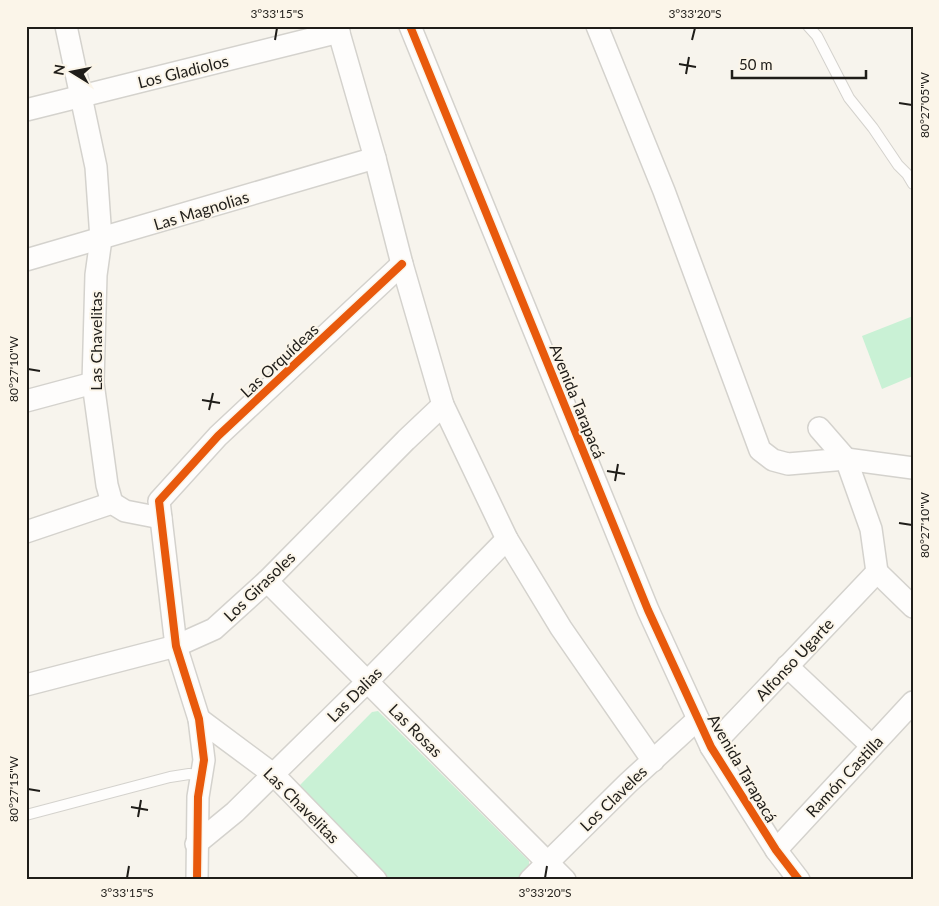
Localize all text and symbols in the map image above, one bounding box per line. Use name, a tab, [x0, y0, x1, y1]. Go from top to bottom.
text: 3°33'15"S	[250, 6, 304, 21]
text: 3°33'20"S	[668, 6, 722, 21]
north arrow	[48, 48, 98, 98]
scale bar	[732, 48, 865, 80]
street label: Los Gladiolos	[136, 51, 230, 91]
text: 50 m	[739, 55, 773, 73]
text: N	[49, 63, 68, 76]
text: 80°27'05"W	[917, 71, 932, 138]
street label: Las Magnolias	[151, 186, 251, 233]
street label: Las Chavelitas	[86, 291, 105, 391]
street label: Las Orquídeas	[236, 319, 322, 401]
text: 80°27'10"W	[6, 335, 21, 402]
street label: Avenida Tarapacá	[546, 341, 610, 461]
text: 80°27'10"W	[917, 491, 932, 558]
street label: Los Girasoles	[219, 547, 299, 625]
street label: Alfonso Ugarte	[751, 614, 837, 704]
street label: Las Dalias	[323, 663, 385, 725]
street label: Las Rosas	[385, 699, 447, 761]
street label: Avenida Tarapacá	[704, 711, 782, 825]
street label: Ramón Castilla	[802, 731, 886, 821]
text: 80°27'15"W	[6, 755, 21, 822]
street label: Los Claveles	[576, 761, 650, 835]
street label: Las Chavelitas	[260, 763, 344, 847]
text: 3°33'15"S	[100, 885, 154, 900]
text: 3°33'20"S	[518, 885, 572, 900]

